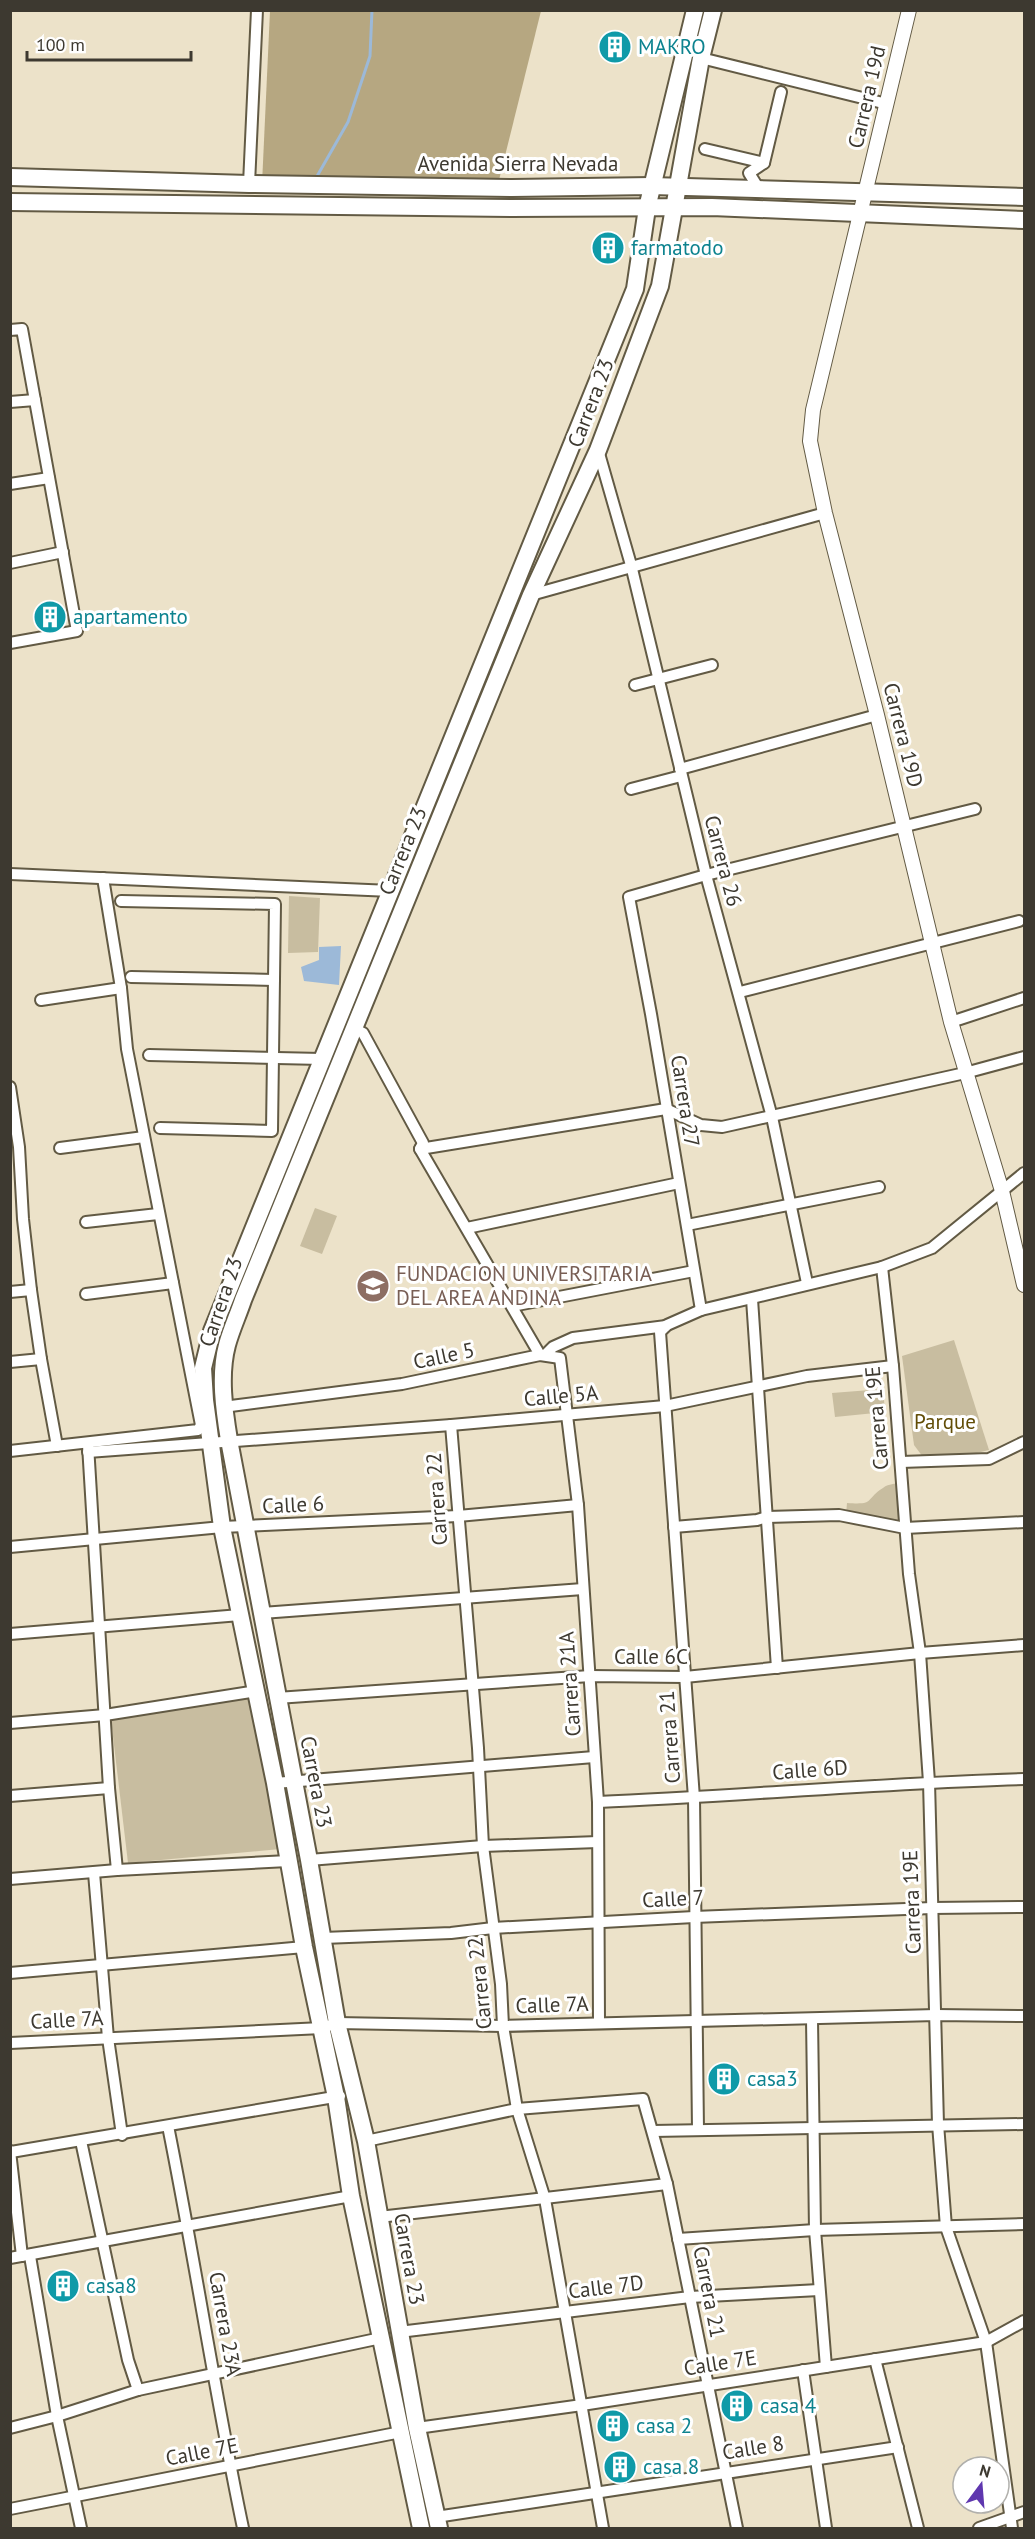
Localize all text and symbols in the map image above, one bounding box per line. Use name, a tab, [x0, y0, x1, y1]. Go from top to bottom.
scale bar	[27, 24, 190, 62]
building icon: MAKRO	[597, 29, 633, 65]
text: 100 m	[36, 33, 85, 56]
place label: MAKRO	[638, 33, 706, 60]
street label: Carrera 19d	[842, 43, 891, 151]
street label: Avenida Sierra Nevada	[418, 150, 618, 177]
building icon: farmatodo	[590, 230, 626, 266]
place label: farmatodo	[631, 234, 723, 261]
street label: Carrera 23	[561, 355, 620, 451]
building icon: apartamento	[32, 599, 68, 635]
place label: apartamento	[73, 603, 188, 630]
street label: Carrera 19D	[877, 680, 930, 790]
street label: Carrera 23	[373, 803, 432, 899]
street label: Carrera 26	[698, 812, 749, 909]
street label: Carrera 27	[665, 1053, 706, 1149]
street label: Carrera 23	[193, 1253, 248, 1350]
place label: FUNDACION UNIVERSITARIA DEL AREA ANDINA	[396, 1260, 653, 1311]
school or university icon: FUNDACION UNIVERSITARIA DEL AREA ANDINA	[355, 1268, 391, 1304]
street label: Calle 5	[411, 1336, 477, 1375]
street label: Carrera 19E	[859, 1365, 894, 1471]
street label: Calle 5A	[523, 1379, 600, 1412]
park label: Parque	[914, 1408, 976, 1435]
street label: Carrera 22	[420, 1452, 453, 1546]
street label: Calle 6	[261, 1489, 325, 1520]
street label: Carrera 21A	[552, 1630, 587, 1738]
street label: Calle 6C	[614, 1643, 688, 1670]
street label: Carrera 21	[653, 1690, 686, 1784]
street label: Carrera 23	[294, 1734, 339, 1830]
street label: Calle 6D	[771, 1753, 849, 1786]
street label: Carrera 19E	[896, 1849, 927, 1955]
street label: Calle 7	[641, 1883, 705, 1914]
street label: Carrera 22	[461, 1935, 498, 2031]
street label: Calle 7A	[515, 1990, 590, 2019]
street label: Calle 7A	[30, 2004, 105, 2035]
building icon: casa3	[706, 2061, 742, 2097]
place label: casa3	[747, 2065, 798, 2092]
street label: Carrera 23	[388, 2211, 431, 2307]
street label: Carrera 21	[687, 2244, 732, 2340]
building icon: casa8	[45, 2268, 81, 2304]
street label: Calle 7D	[567, 2268, 645, 2305]
street label: Carrera 23A	[203, 2270, 248, 2379]
place label: casa8	[86, 2272, 137, 2299]
street label: Calle 7E	[682, 2343, 758, 2382]
building icon: casa 4	[719, 2388, 755, 2424]
place label: casa 4	[760, 2392, 816, 2419]
building icon: casa 2	[595, 2408, 631, 2444]
place label: casa 2	[636, 2412, 692, 2439]
street label: Calle 8	[720, 2429, 786, 2466]
street label: Calle 7E	[163, 2431, 240, 2472]
building icon: casa 8	[602, 2449, 638, 2485]
place label: casa 8	[643, 2453, 699, 2480]
north arrow	[951, 2455, 1011, 2515]
text: N	[977, 2460, 993, 2482]

